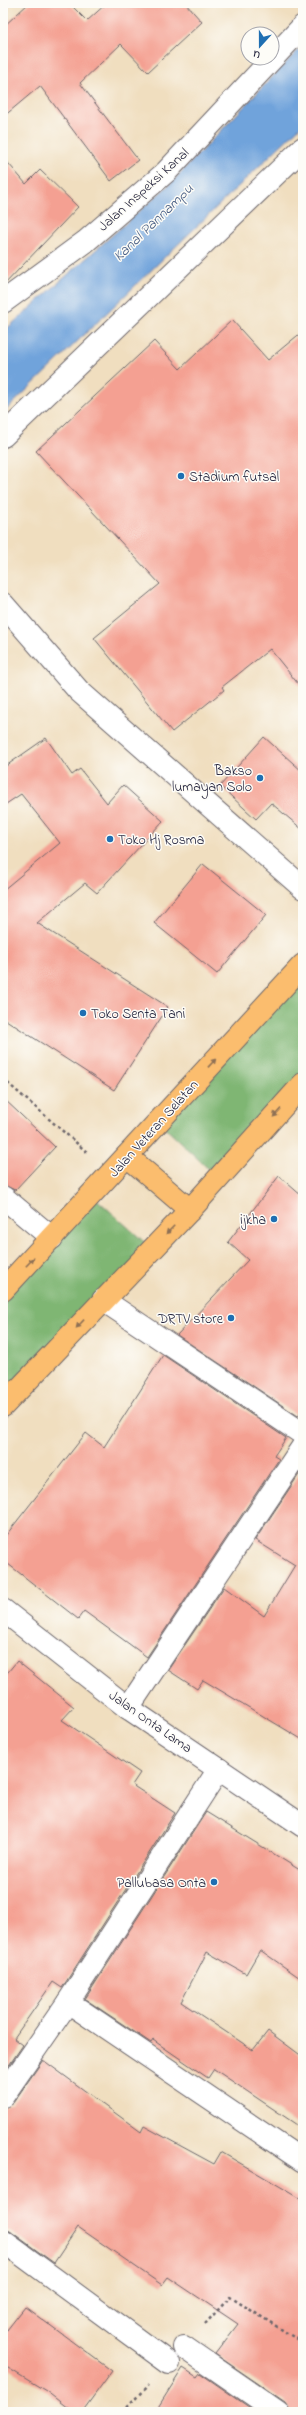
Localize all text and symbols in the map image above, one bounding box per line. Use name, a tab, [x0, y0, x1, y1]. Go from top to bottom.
north arrow	[240, 26, 280, 66]
text: U	[251, 46, 263, 63]
street label: Jalan Inspeksi Kanal	[94, 143, 194, 237]
water label: Kanal Pannampu	[109, 178, 199, 267]
place label: Stadium futsal	[189, 467, 279, 488]
marker: Stadium futsal	[176, 471, 186, 481]
place label: Bakso lumayan Solo	[172, 761, 252, 799]
marker: Bakso lumayan Solo	[255, 773, 265, 783]
place label: Toko Hj Rosma	[118, 830, 204, 851]
marker: Toko Hj Rosma	[105, 834, 115, 844]
place label: Toko Senta Tani	[91, 1004, 185, 1025]
marker: Toko Senta Tani	[78, 1008, 88, 1018]
one-way arrow	[208, 1058, 217, 1068]
street label: Jalan Veteran Selatan	[104, 1075, 204, 1183]
one-way arrow	[272, 1108, 281, 1118]
place label: ijkha	[240, 1210, 266, 1231]
marker: ijkha	[269, 1214, 279, 1224]
one-way arrow	[165, 1225, 175, 1235]
one-way arrow	[25, 1257, 35, 1267]
place label: DRTV store	[157, 1309, 224, 1330]
marker: DRTV store	[226, 1313, 236, 1323]
one-way arrow	[75, 1319, 85, 1329]
street label: Jalan Onta Lama	[104, 1686, 196, 1759]
place label: Pallubasa Onta	[117, 1873, 206, 1894]
marker: Pallubasa Onta	[209, 1877, 219, 1887]

